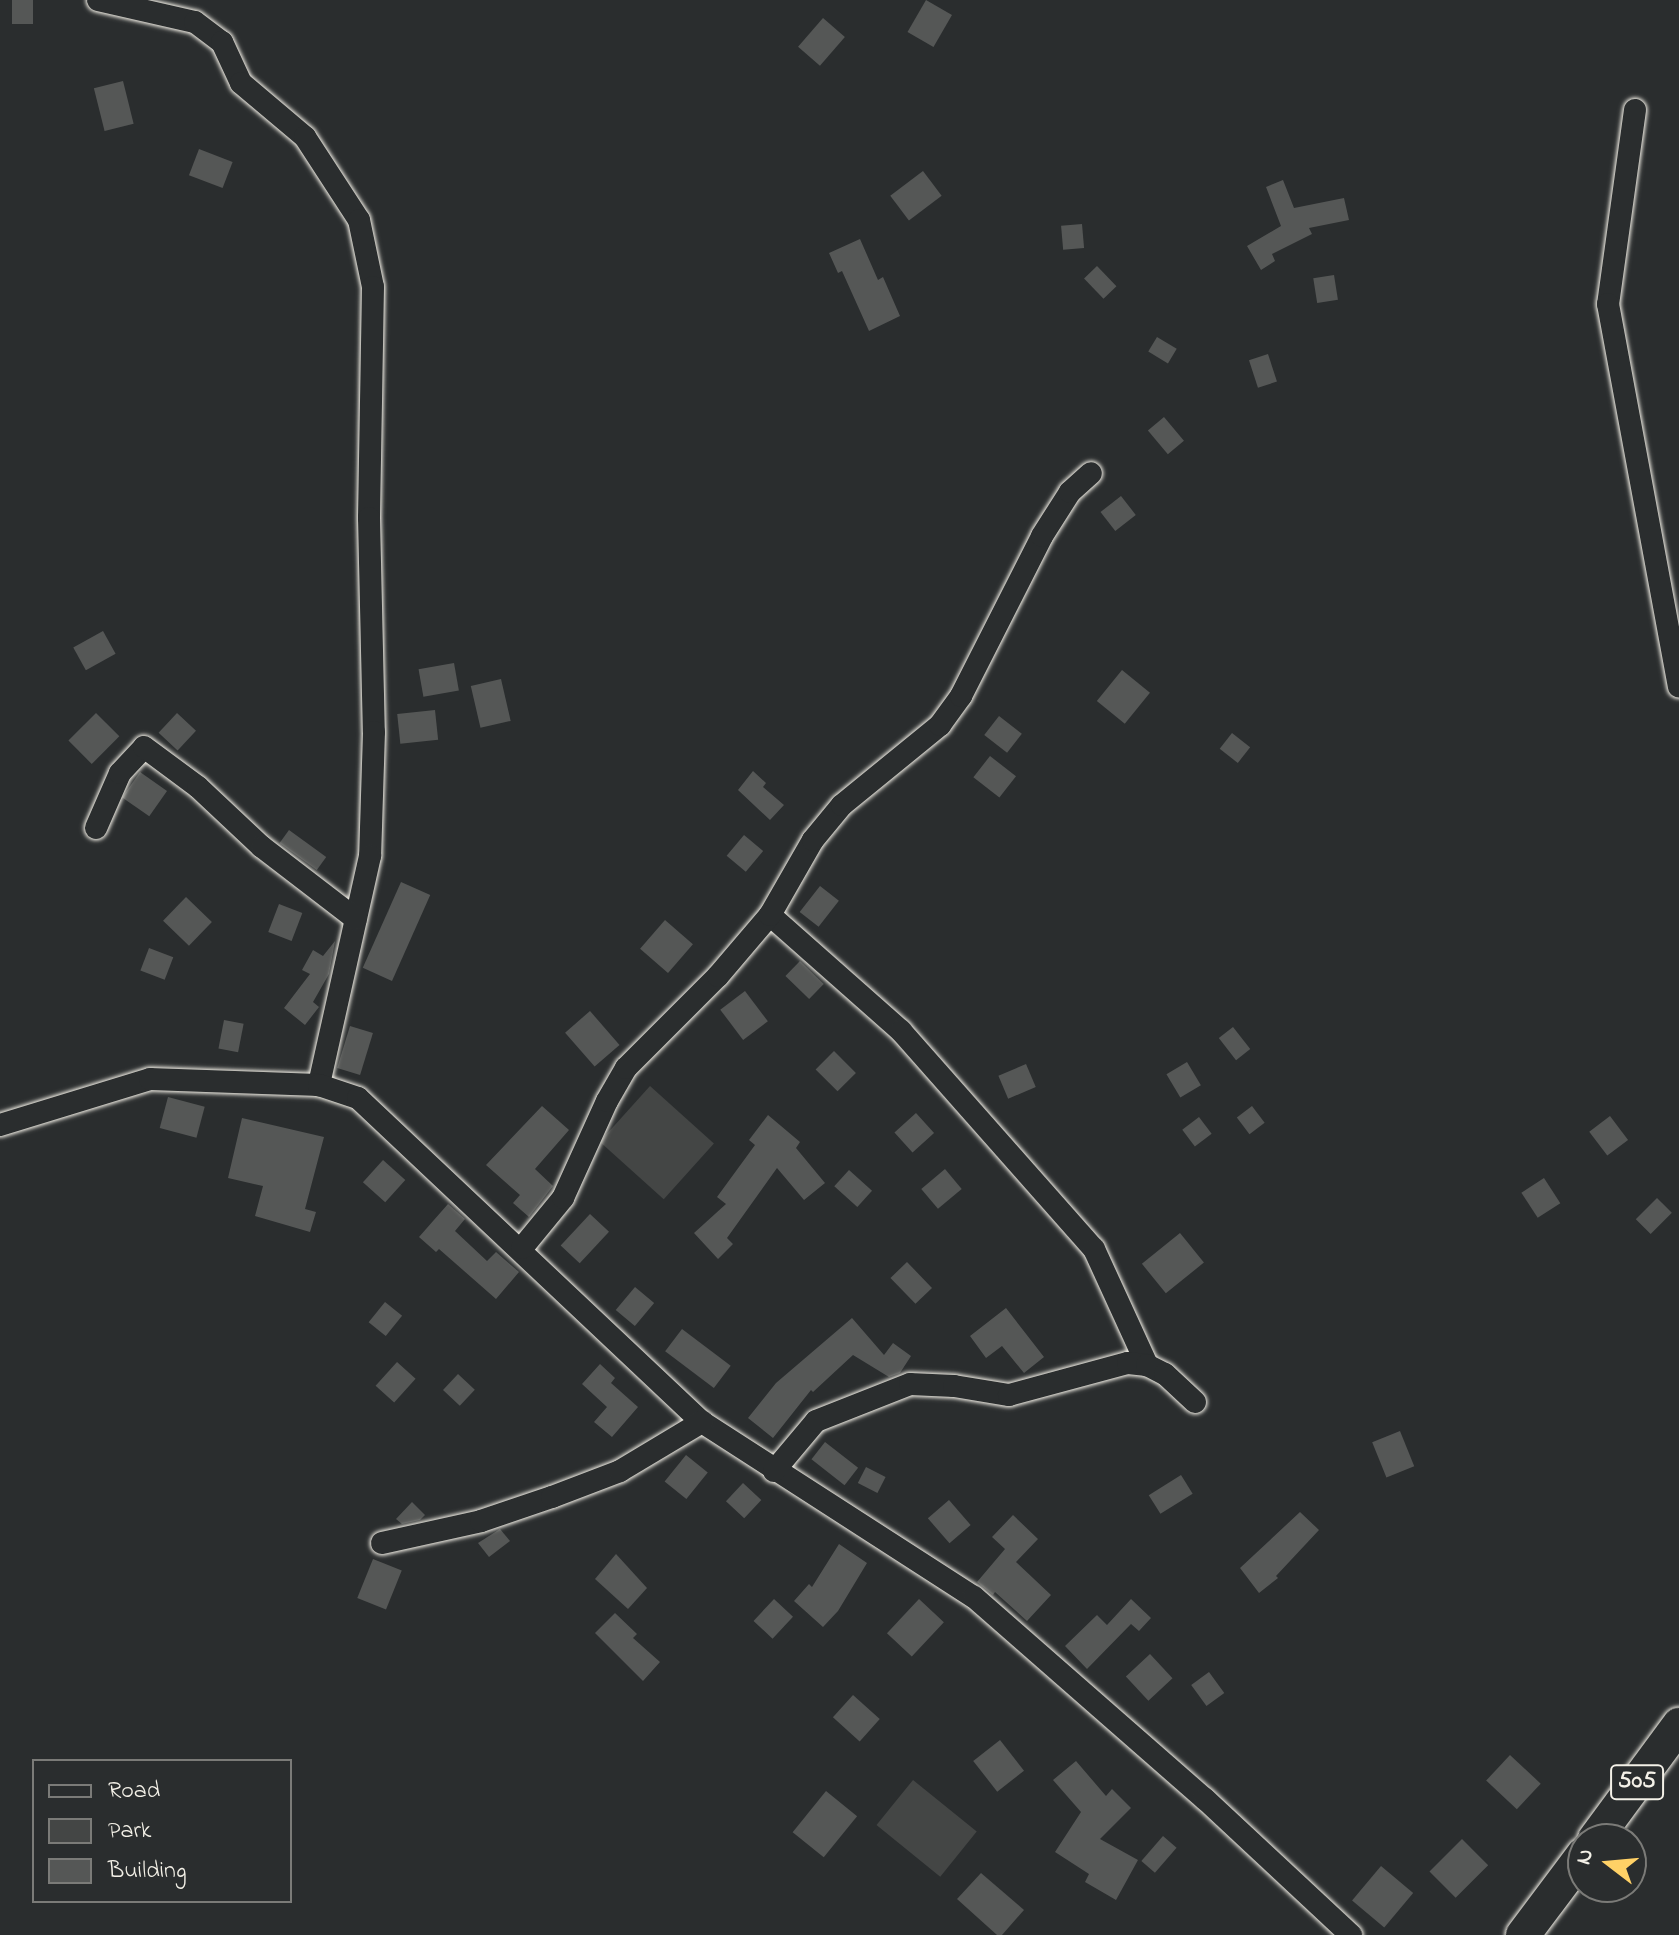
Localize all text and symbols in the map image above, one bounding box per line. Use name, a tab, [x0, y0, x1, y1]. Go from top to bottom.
legend	[32, 1759, 292, 1903]
road number: 505	[1609, 1762, 1665, 1802]
text: Road	[108, 1774, 160, 1809]
text: Park	[108, 1814, 151, 1849]
north arrow	[1567, 1823, 1647, 1903]
text: N	[1568, 1845, 1603, 1868]
text: Building	[108, 1854, 187, 1889]

